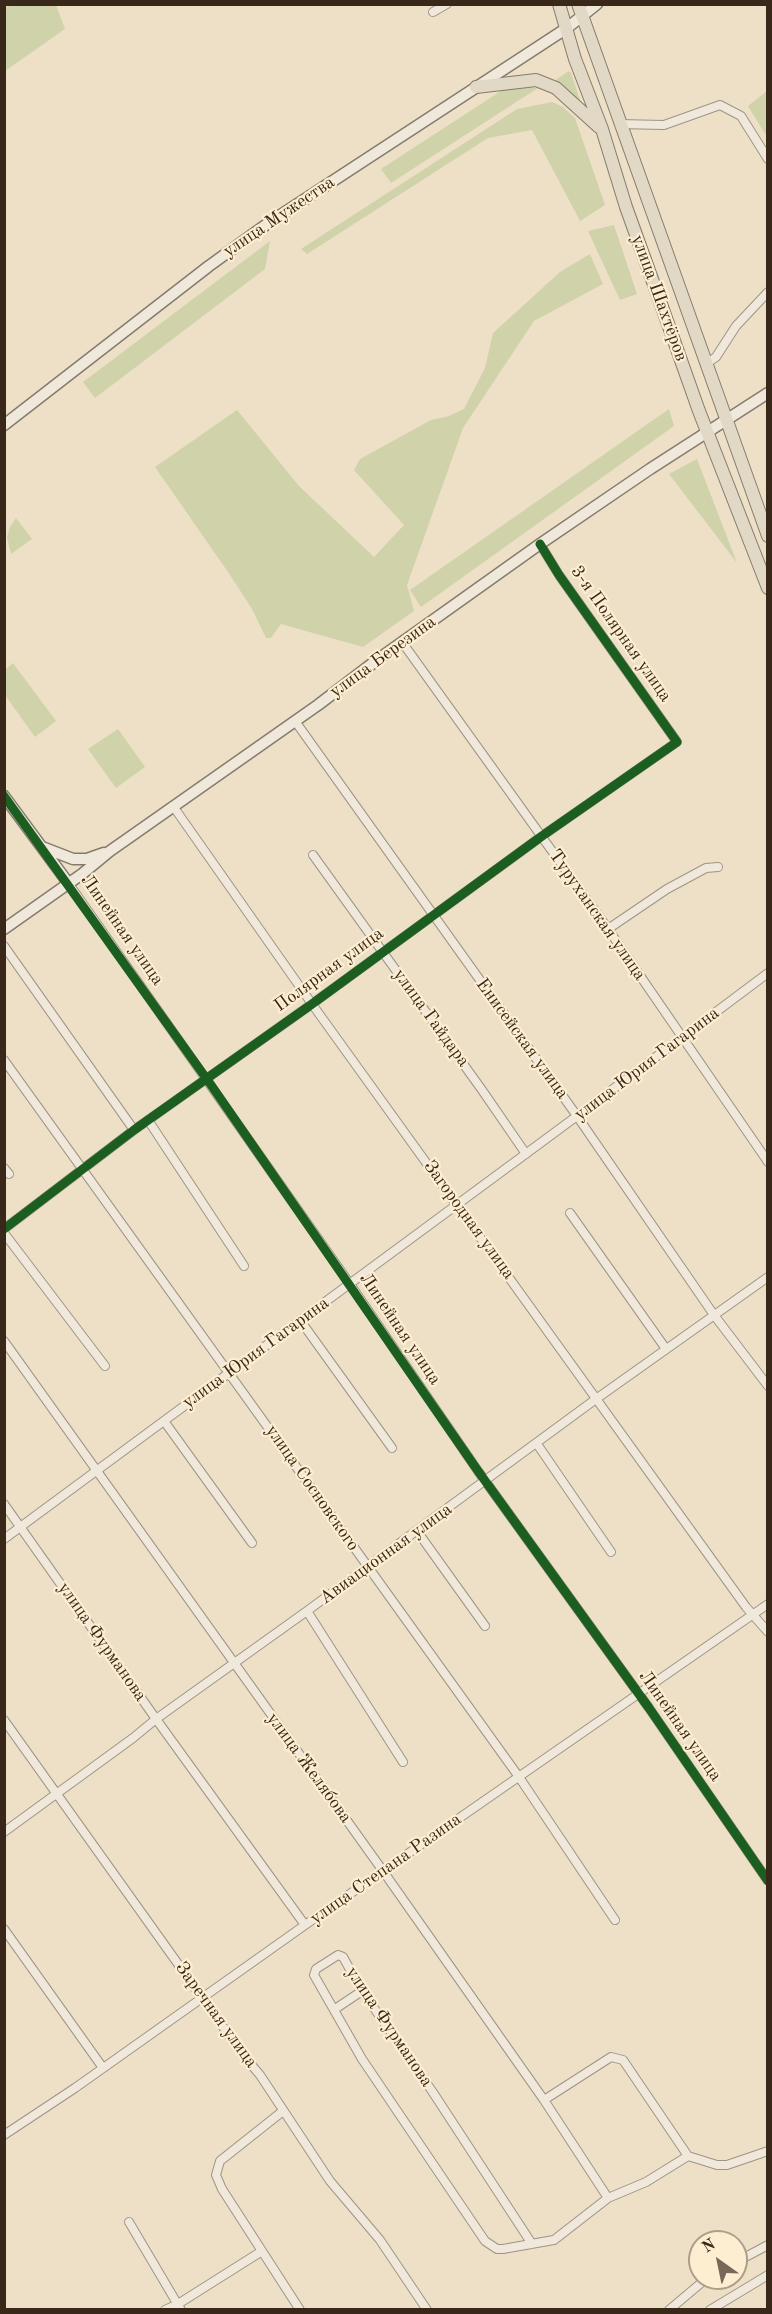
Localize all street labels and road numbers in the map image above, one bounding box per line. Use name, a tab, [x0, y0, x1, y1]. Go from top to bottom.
street label: улица Мужества	[219, 172, 339, 262]
street label: улица Шахтёров	[626, 232, 692, 364]
street label: 3-я Полярная улица	[566, 562, 676, 706]
street label: улица Березина	[326, 611, 440, 703]
street label: Туруханская улица	[544, 845, 650, 985]
street label: Линейная улица	[76, 870, 168, 990]
street label: Полярная улица	[270, 923, 388, 1017]
street label: улица Гайдара	[388, 965, 474, 1071]
street label: Енисейская улица	[471, 974, 573, 1104]
street label: улица Юрия Гагарина	[570, 1002, 724, 1126]
street label: Загородная улица	[419, 1156, 519, 1284]
street label: Линейная улица	[354, 1269, 446, 1389]
street label: улица Юрия Гагарина	[178, 1293, 334, 1413]
street label: улица Сосновского	[260, 1421, 364, 1555]
street label: Авиационная улица	[316, 1499, 456, 1609]
street label: улица Фурманова	[53, 1578, 151, 1706]
street label: Линейная улица	[634, 1666, 726, 1786]
street label: улица Желябова	[262, 1709, 356, 1827]
street label: улица Степана Разина	[306, 1809, 466, 1929]
street label: Заречная улица	[170, 1958, 262, 2072]
street label: улица Фурманова	[341, 1963, 437, 2091]

